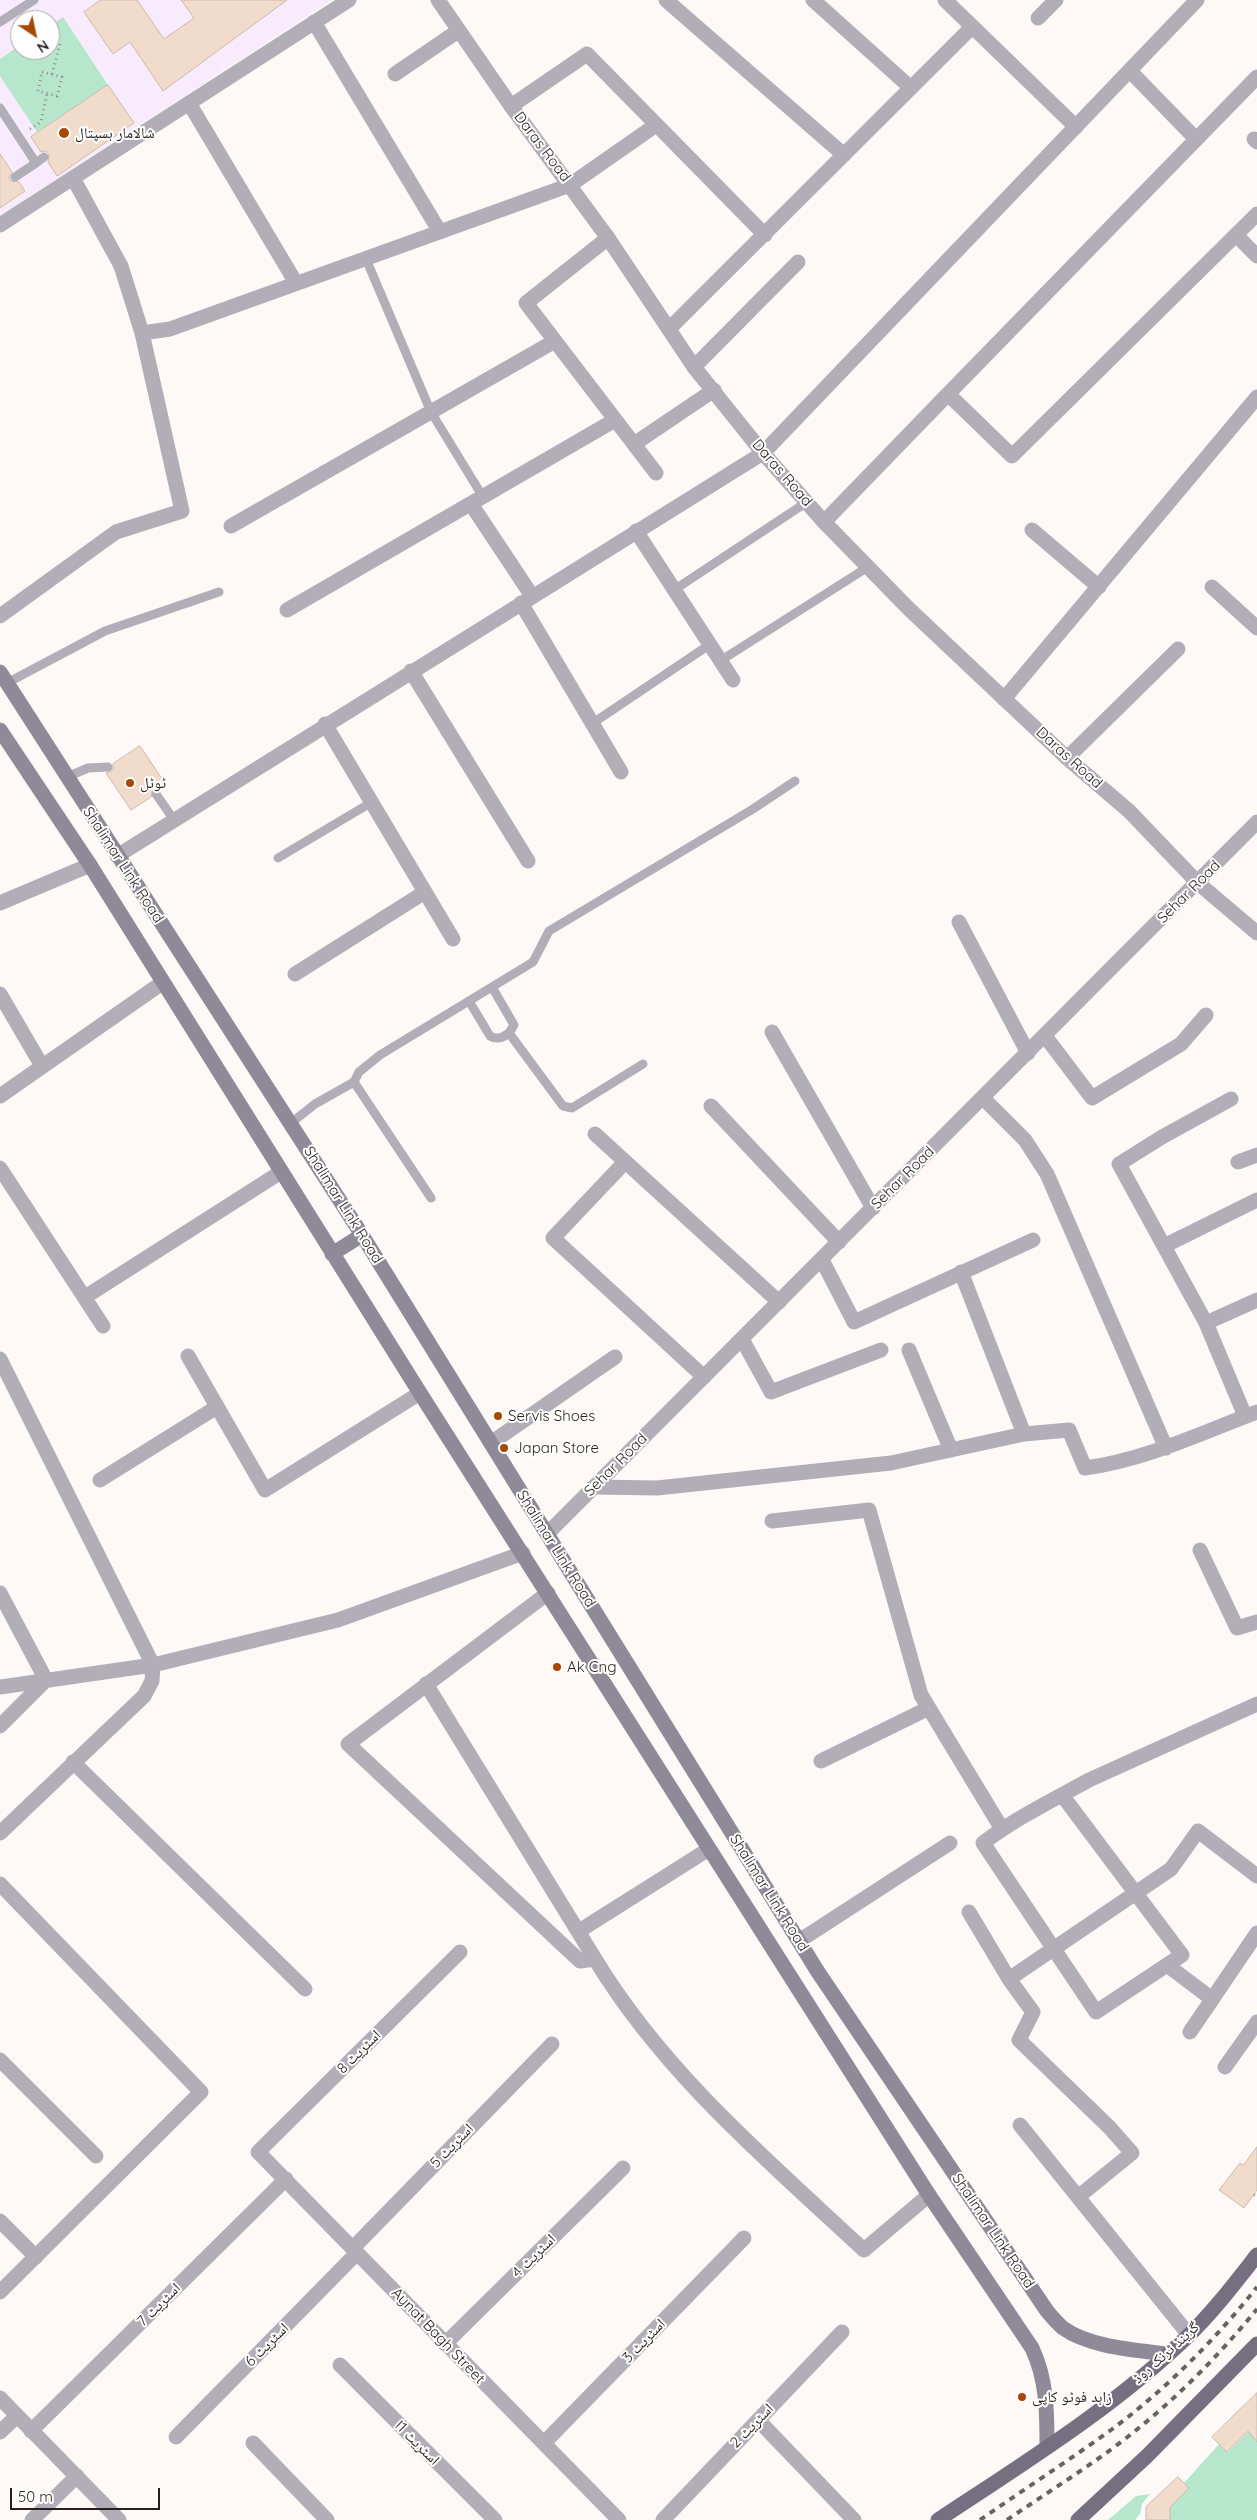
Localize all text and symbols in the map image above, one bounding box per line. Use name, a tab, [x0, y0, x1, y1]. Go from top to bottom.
north arrow	[10, 10, 60, 60]
text: N	[34, 36, 52, 57]
street label: Daras Road	[510, 108, 574, 186]
place label: شالامار ہسپتال	[75, 124, 155, 142]
marker: شالامار ہسپتال	[57, 126, 71, 140]
street label: Daras Road	[748, 436, 816, 510]
street label: Daras Road	[1032, 724, 1106, 792]
place label: ٹوٹل	[140, 774, 166, 792]
marker: ٹوٹل	[124, 777, 136, 789]
street label: Shalimar Link Road	[79, 804, 167, 926]
street label: Sehar Road	[1154, 857, 1224, 927]
street label: Shalimar Link Road	[300, 1143, 386, 1267]
street label: Sehar Road	[868, 1143, 938, 1213]
place label: Servis Shoes	[508, 1407, 595, 1425]
marker: Servis Shoes	[492, 1410, 504, 1422]
street label: Sehar Road	[581, 1430, 651, 1500]
place label: Japan Store	[514, 1439, 599, 1457]
marker: Japan Store	[498, 1442, 510, 1454]
street label: Shalimar Link Road	[513, 1487, 599, 1611]
place label: Ak Cng	[567, 1658, 617, 1676]
marker: Ak Cng	[551, 1661, 563, 1673]
street label: Shalimar Link Road	[726, 1831, 812, 1955]
street label: اسٹریٹ 8	[333, 2026, 385, 2078]
street label: اسٹریٹ 5	[427, 2120, 477, 2172]
street label: Shalimar Link Road	[948, 2170, 1038, 2292]
street label: اسٹریٹ 4	[508, 2230, 560, 2282]
street label: اسٹریٹ 7	[134, 2280, 184, 2330]
street label: Aynat Bagh Street	[388, 2284, 488, 2388]
street label: اسٹریٹ 3	[619, 2315, 669, 2367]
street label: اسٹریٹ 6	[241, 2319, 293, 2371]
street label: گرینڈ ٹرنک روڈ	[1129, 2319, 1203, 2387]
place label: زاہد فوٹو کاپی	[1032, 2388, 1112, 2406]
marker: زاہد فوٹو کاپی	[1016, 2391, 1028, 2403]
street label: اسٹریٹ 2	[727, 2400, 777, 2452]
street label: اسٹریٹ 1ا	[391, 2417, 443, 2469]
scale bar	[12, 2478, 162, 2510]
text: 50 m	[18, 2487, 53, 2506]

